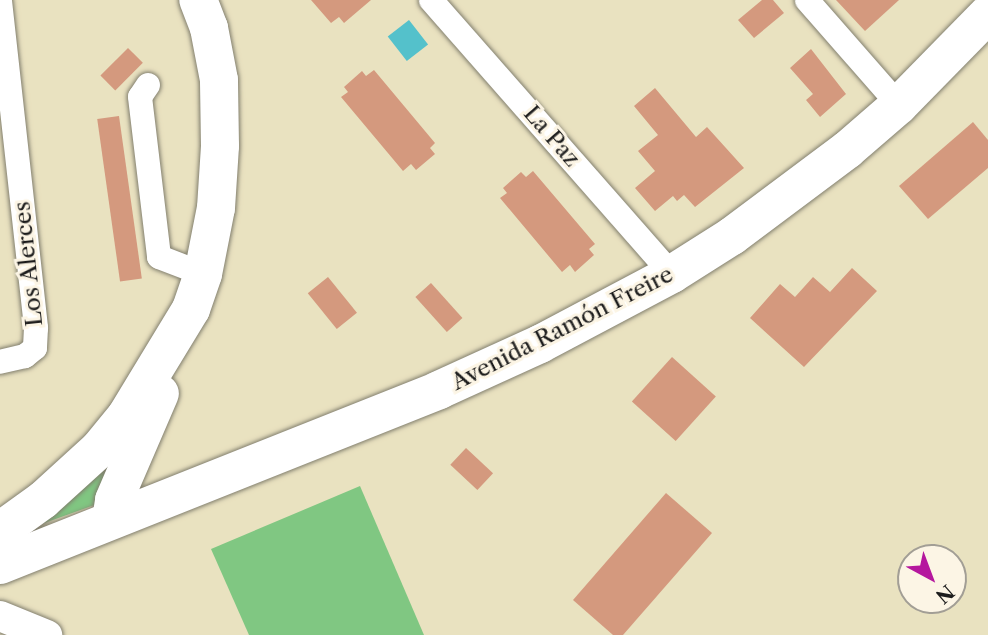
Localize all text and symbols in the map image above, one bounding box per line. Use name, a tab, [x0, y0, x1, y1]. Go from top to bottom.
street label: La Paz	[518, 100, 586, 172]
street label: Los Alerces	[8, 200, 48, 328]
street label: Avenida Ramón Freire	[446, 260, 678, 396]
north arrow	[897, 544, 967, 614]
text: N	[931, 580, 959, 608]

